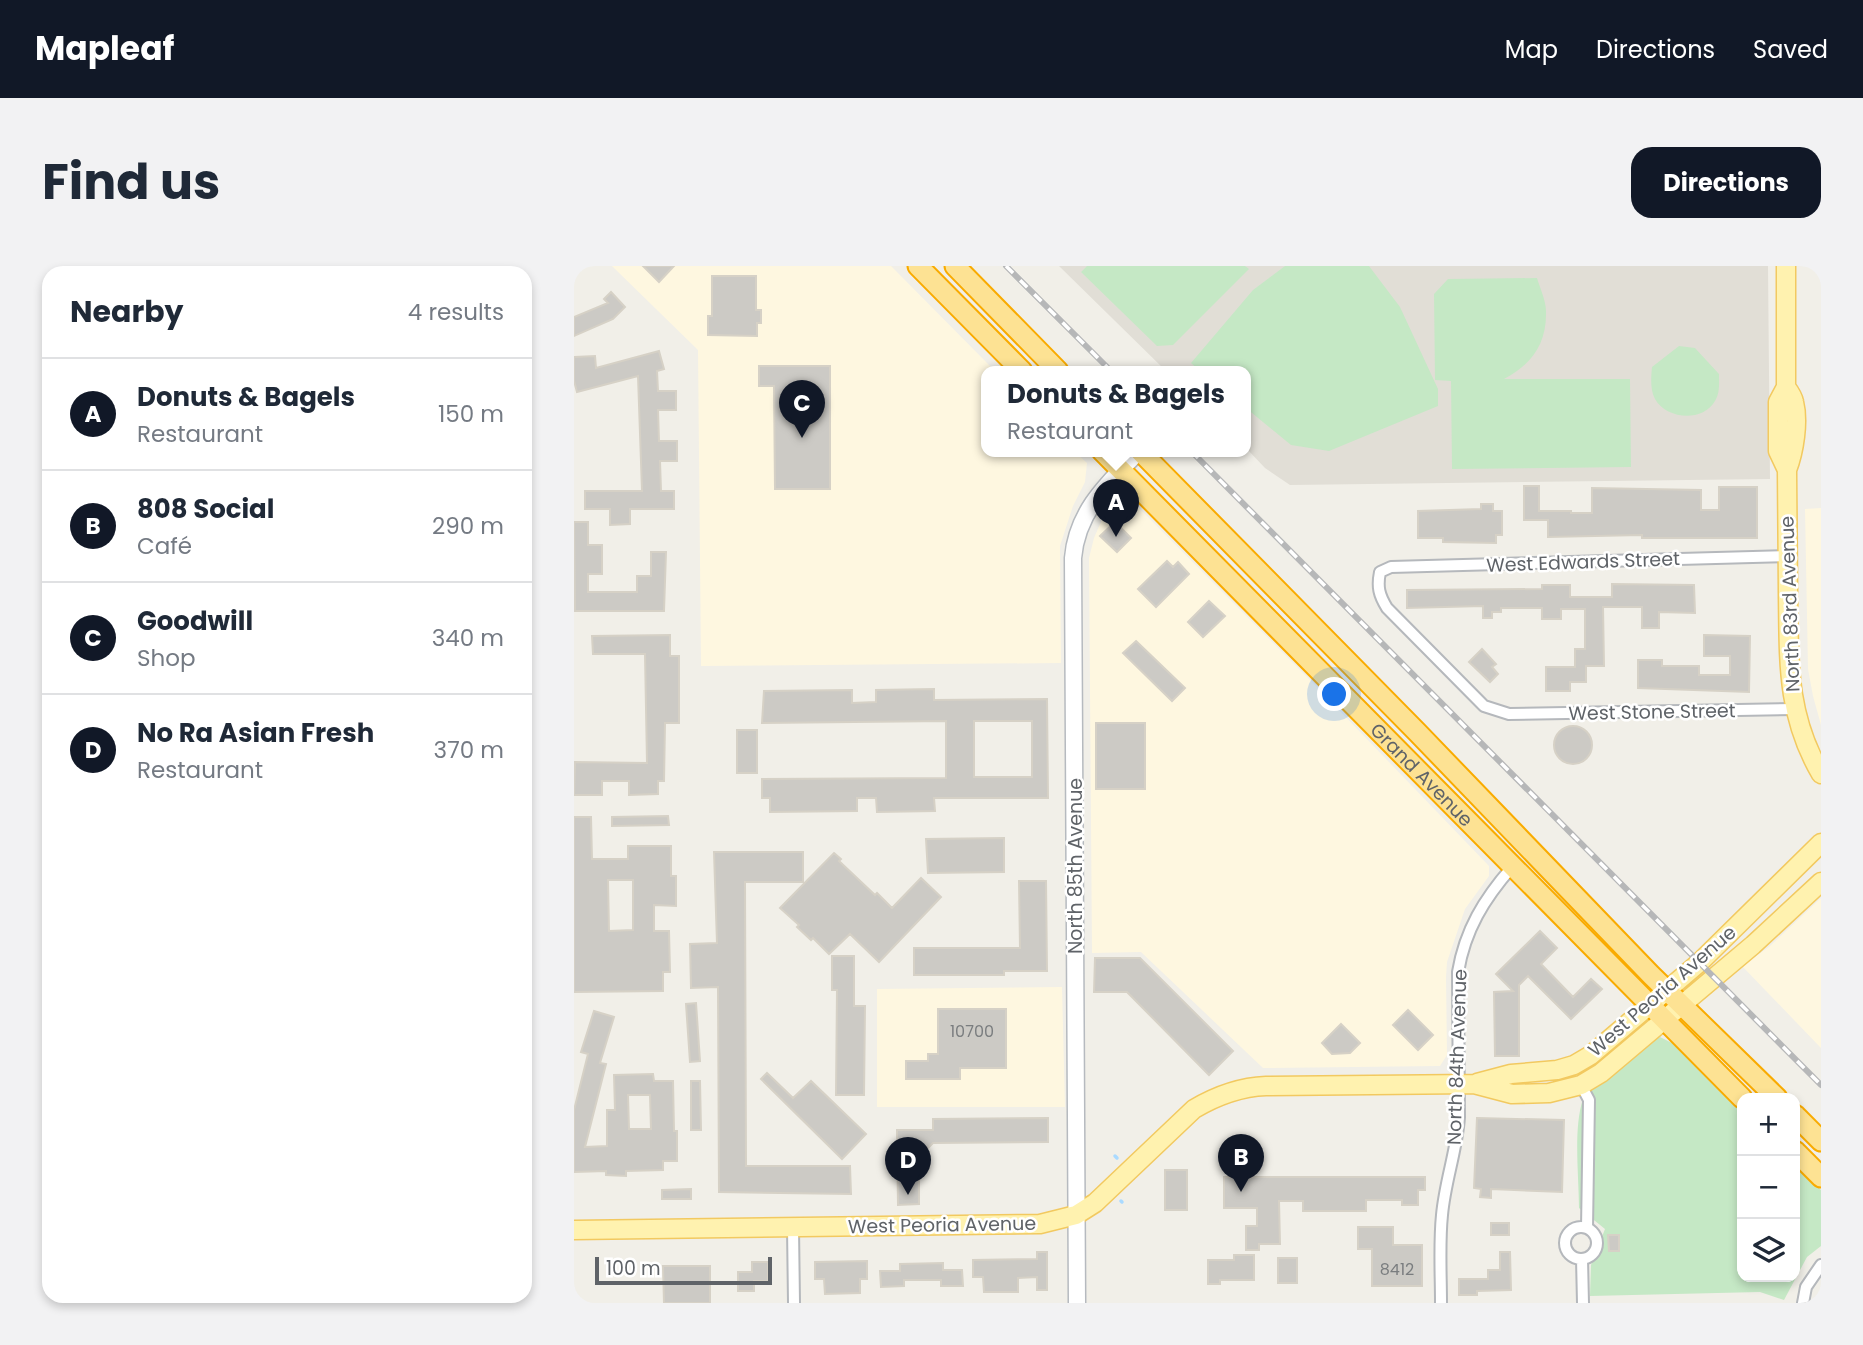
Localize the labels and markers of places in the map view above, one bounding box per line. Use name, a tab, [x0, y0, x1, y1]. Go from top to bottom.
pin: C	[779, 380, 825, 438]
pin: A	[1093, 479, 1139, 537]
pin: B	[1218, 1134, 1264, 1192]
pin: D	[885, 1137, 931, 1195]

